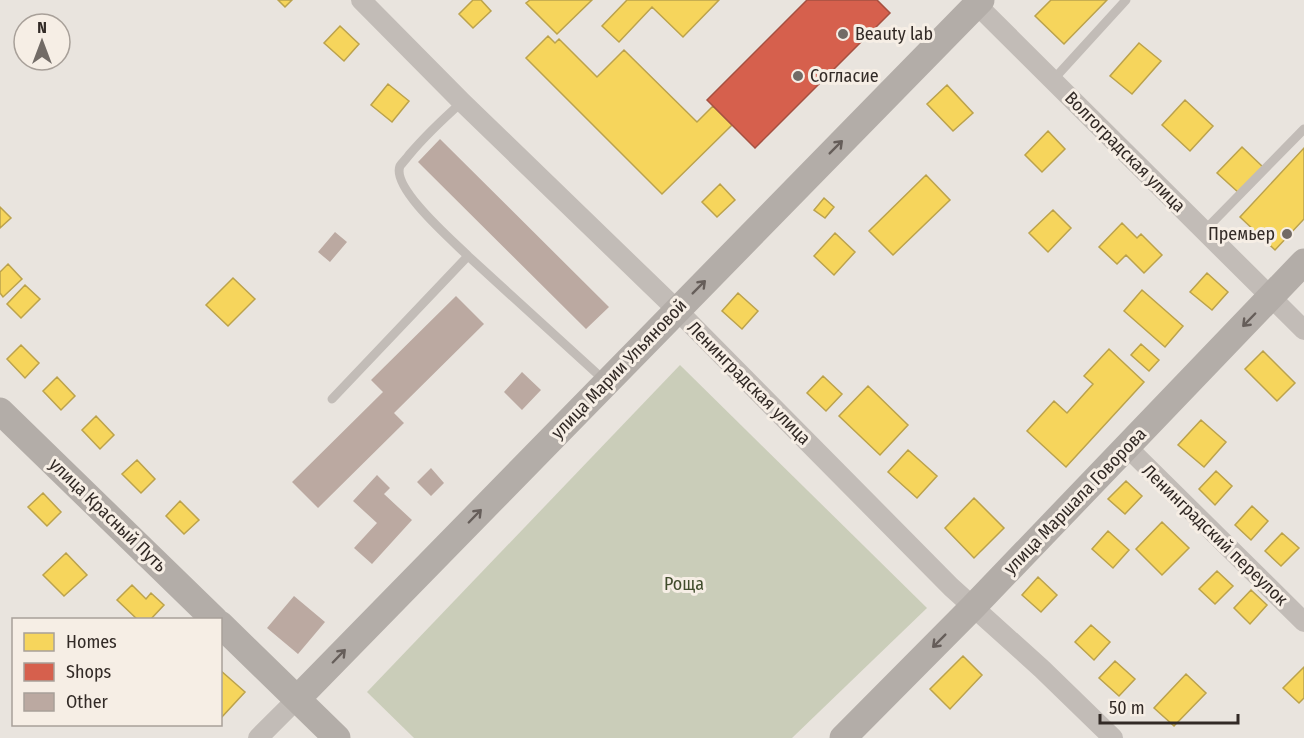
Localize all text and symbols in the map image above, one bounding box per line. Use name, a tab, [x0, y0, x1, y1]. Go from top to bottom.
north arrow	[12, 12, 72, 72]
text: N	[37, 18, 47, 37]
place label: Beauty lab	[855, 23, 933, 45]
marker: Beauty lab	[836, 27, 850, 41]
place label: Согласие	[810, 65, 879, 87]
marker: Согласие	[791, 69, 805, 83]
street label: Волгоградская улица	[1060, 87, 1190, 217]
one-way arrow	[828, 140, 843, 155]
place label: Премьер	[1208, 223, 1275, 245]
marker: Премьер	[1280, 227, 1294, 241]
one-way arrow	[691, 279, 706, 294]
street label: улица Марии Ульяновой	[547, 295, 691, 443]
one-way arrow	[1242, 312, 1257, 327]
street label: Ленинградская улица	[683, 317, 815, 449]
street label: улица Маршала Говорова	[999, 423, 1151, 579]
street label: улица Красный Путь	[45, 453, 171, 577]
street label: Ленинградский переулок	[1138, 460, 1293, 611]
one-way arrow	[467, 509, 482, 524]
park label: Роща	[664, 573, 704, 595]
legend	[12, 618, 222, 726]
text: Homes	[66, 631, 117, 653]
one-way arrow	[932, 634, 946, 649]
one-way arrow	[331, 648, 346, 663]
text: Shops	[66, 661, 111, 683]
scale bar	[1100, 687, 1238, 725]
text: Other	[66, 691, 109, 713]
text: 50 m	[1109, 697, 1145, 719]

